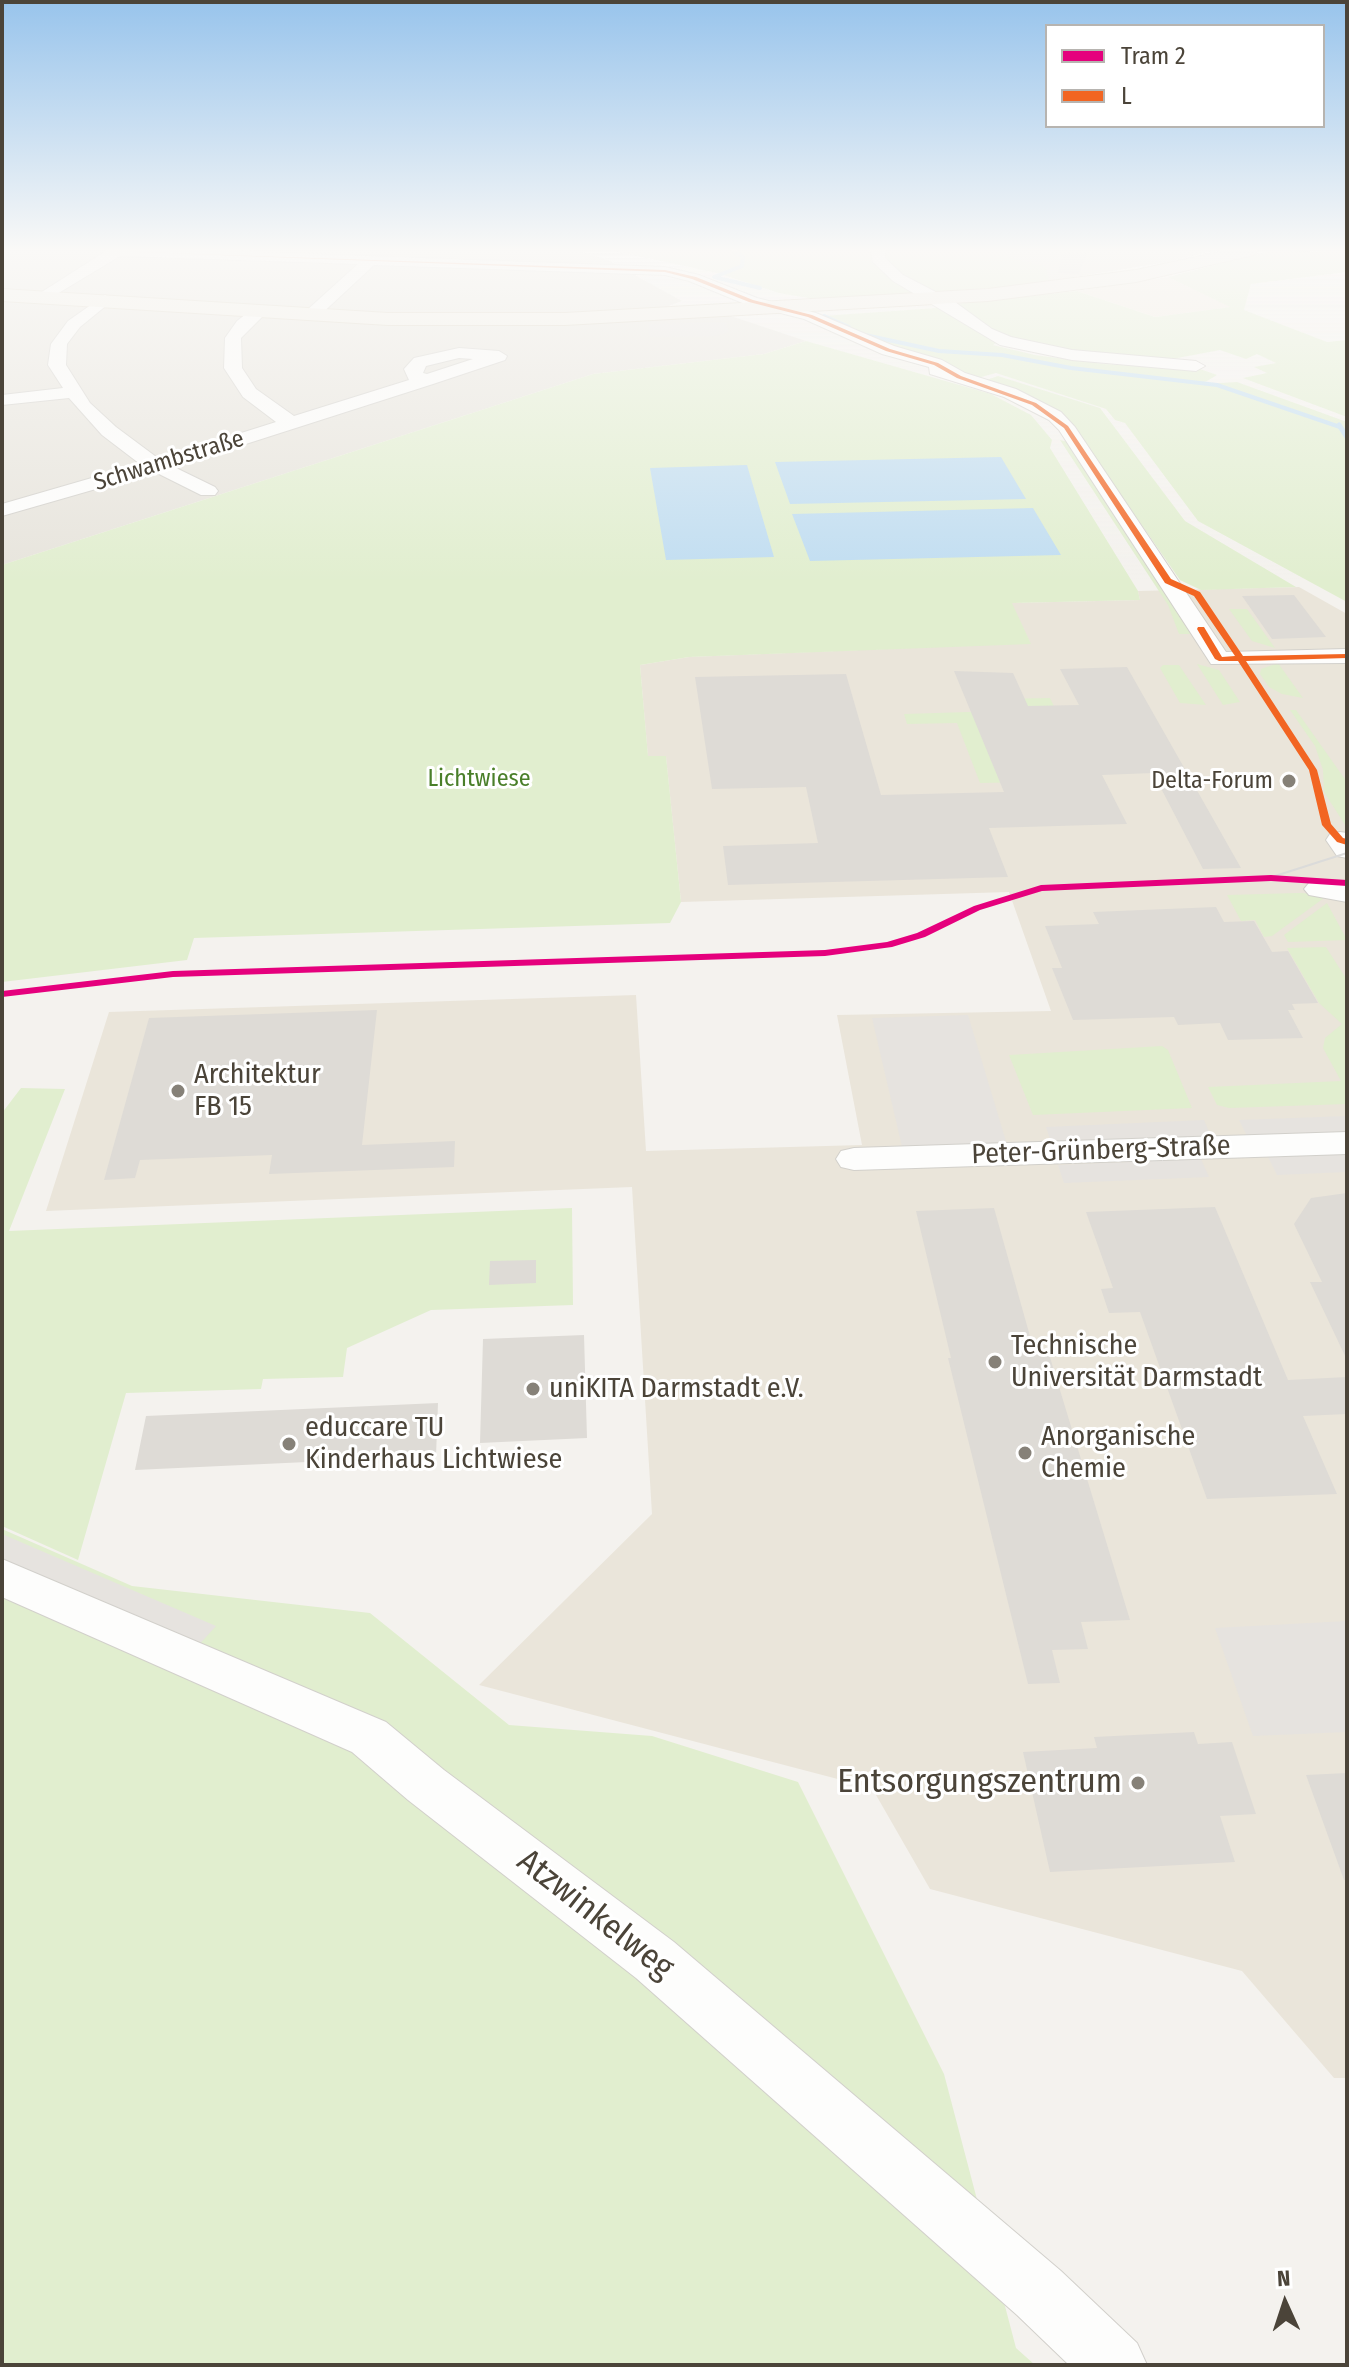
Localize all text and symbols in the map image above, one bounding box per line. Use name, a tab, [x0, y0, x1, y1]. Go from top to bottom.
legend	[1045, 24, 1325, 128]
text: Tram 2	[1121, 42, 1185, 70]
text: L	[1121, 82, 1132, 110]
street label: Schwambstraße	[90, 425, 248, 497]
park label: Lichtwiese	[427, 765, 531, 793]
place label: Delta-Forum	[1151, 767, 1273, 795]
marker: Delta-Forum	[1280, 772, 1298, 790]
place label: Architektur FB 15	[194, 1058, 321, 1124]
marker: Architektur FB 15	[169, 1082, 187, 1100]
street label: Peter-Grünberg-Straße	[971, 1130, 1231, 1172]
place label: Technische Universität Darmstadt	[1011, 1329, 1262, 1395]
marker: Technische Universität Darmstadt	[986, 1353, 1004, 1371]
place label: uniKITA Darmstadt e.V.	[549, 1372, 804, 1406]
marker: uniKITA Darmstadt e.V.	[524, 1380, 542, 1398]
place label: educcare TU Kinderhaus Lichtwiese	[305, 1411, 562, 1477]
place label: Anorganische Chemie	[1041, 1420, 1195, 1486]
marker: educcare TU Kinderhaus Lichtwiese	[280, 1435, 298, 1453]
marker: Anorganische Chemie	[1016, 1444, 1034, 1462]
place label: Entsorgungszentrum	[837, 1763, 1122, 1803]
marker: Entsorgungszentrum	[1129, 1774, 1147, 1792]
street label: Atzwinkelweg	[509, 1841, 681, 1989]
north arrow	[1245, 2263, 1325, 2343]
text: N	[1276, 2265, 1291, 2292]

